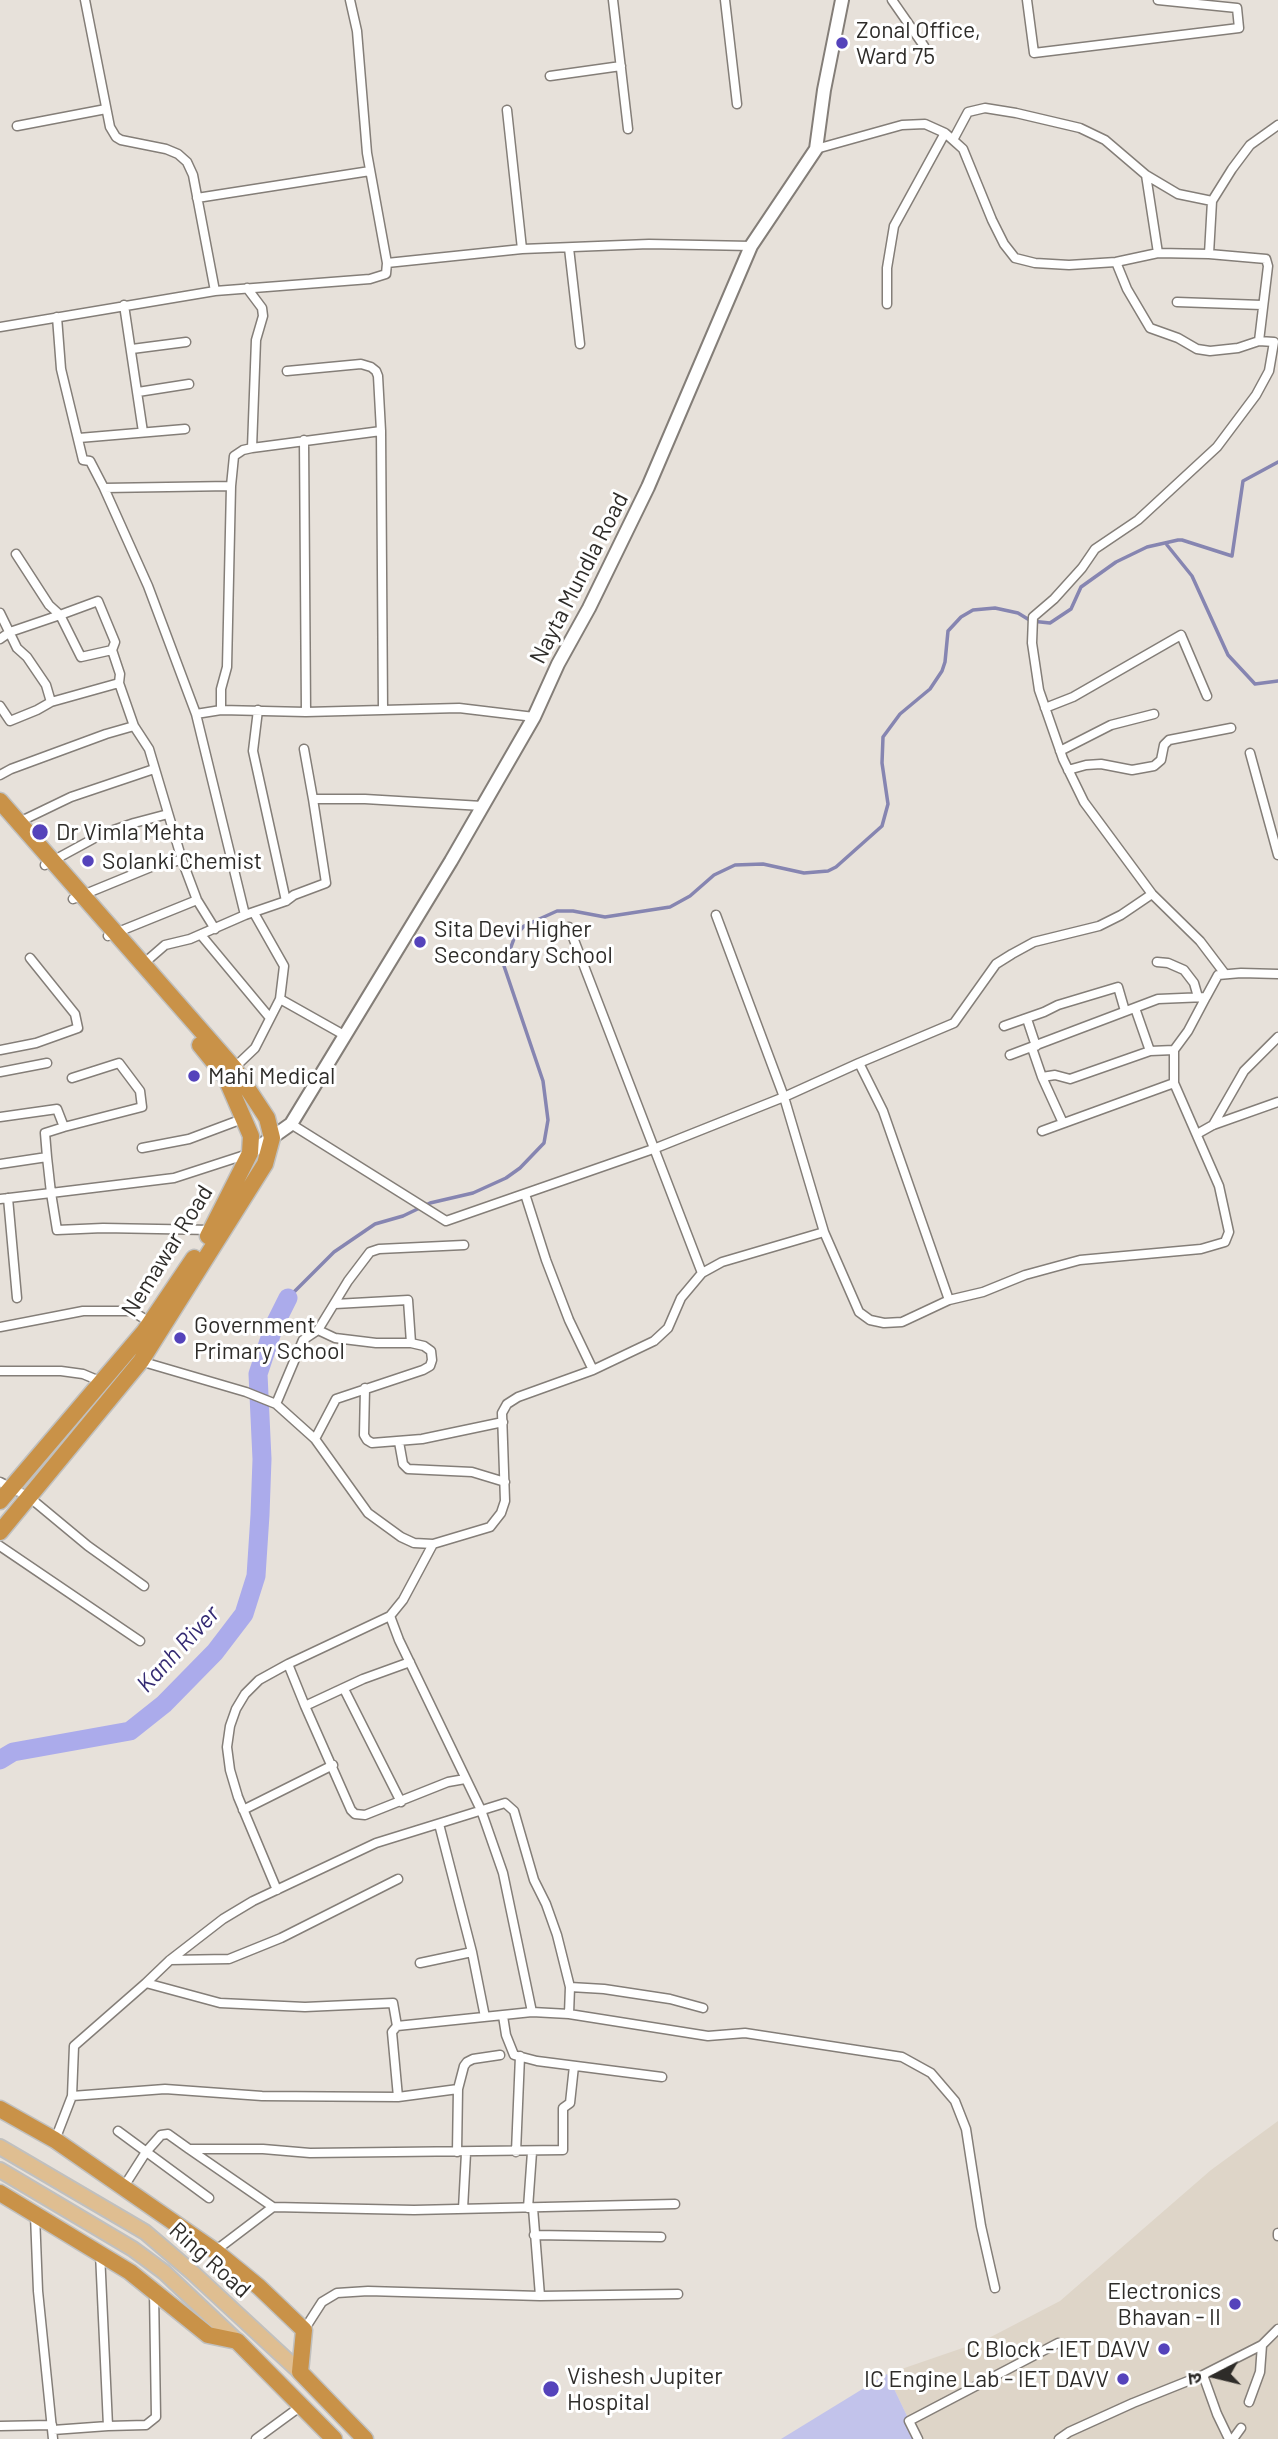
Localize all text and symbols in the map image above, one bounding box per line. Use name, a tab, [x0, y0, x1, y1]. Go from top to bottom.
place label: Zonal Office, Ward 75	[856, 16, 981, 70]
marker: Zonal Office, Ward 75	[834, 35, 850, 51]
street label: Nayta Mundla Road	[524, 488, 634, 668]
place label: Dr Vimla Mehta	[56, 818, 204, 846]
marker: Dr Vimla Mehta	[30, 822, 50, 842]
place label: Solanki Chemist	[102, 847, 262, 875]
marker: Solanki Chemist	[80, 853, 96, 869]
place label: Sita Devi Higher Secondary School	[434, 915, 613, 969]
marker: Sita Devi Higher Secondary School	[412, 934, 428, 950]
place label: Mahi Medical	[208, 1062, 335, 1090]
marker: Mahi Medical	[186, 1068, 202, 1084]
street label: Nemawar Road	[115, 1180, 219, 1322]
place label: Government Primary School	[194, 1311, 345, 1365]
marker: Government Primary School	[172, 1330, 188, 1346]
water label: Kanh River	[131, 1600, 225, 1698]
street label: Ring Road	[164, 2216, 256, 2304]
place label: Electronics Bhavan - II	[1107, 2277, 1221, 2331]
marker: Electronics Bhavan - II	[1227, 2296, 1243, 2312]
place label: C Block - IET DAVV	[966, 2335, 1150, 2363]
marker: C Block - IET DAVV	[1156, 2341, 1172, 2357]
north arrow	[1180, 2341, 1250, 2411]
place label: Vishesh Jupiter Hospital	[567, 2362, 723, 2416]
place label: IC Engine Lab - IET DAVV	[864, 2365, 1109, 2393]
marker: IC Engine Lab - IET DAVV	[1115, 2371, 1131, 2387]
text: उ	[1182, 2372, 1206, 2386]
marker: Vishesh Jupiter Hospital	[541, 2379, 561, 2399]

